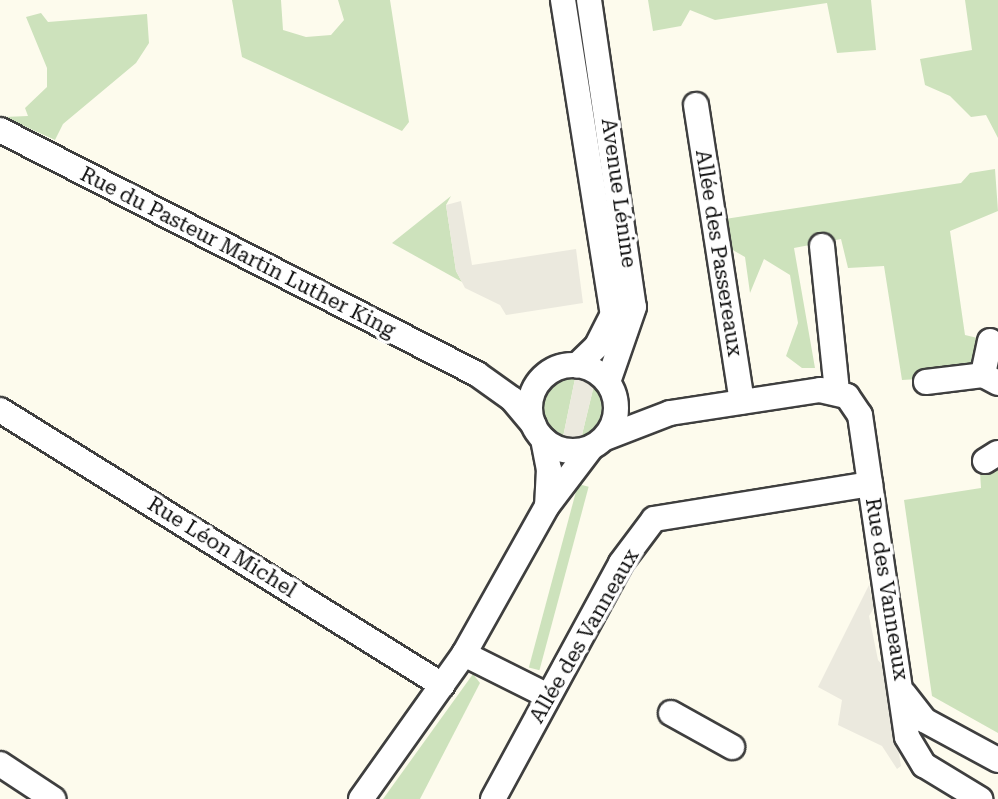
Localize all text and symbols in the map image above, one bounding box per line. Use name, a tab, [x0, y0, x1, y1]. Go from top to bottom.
street label: Avenue Lénine	[596, 117, 642, 269]
street label: Allée des Passereaux	[690, 148, 748, 358]
street label: Rue du Pasteur Martin Luther King	[76, 161, 400, 343]
street label: Rue Léon Michel	[143, 491, 301, 603]
street label: Rue des Vanneaux	[860, 496, 914, 682]
street label: Allée des Vanneaux	[524, 545, 644, 727]

